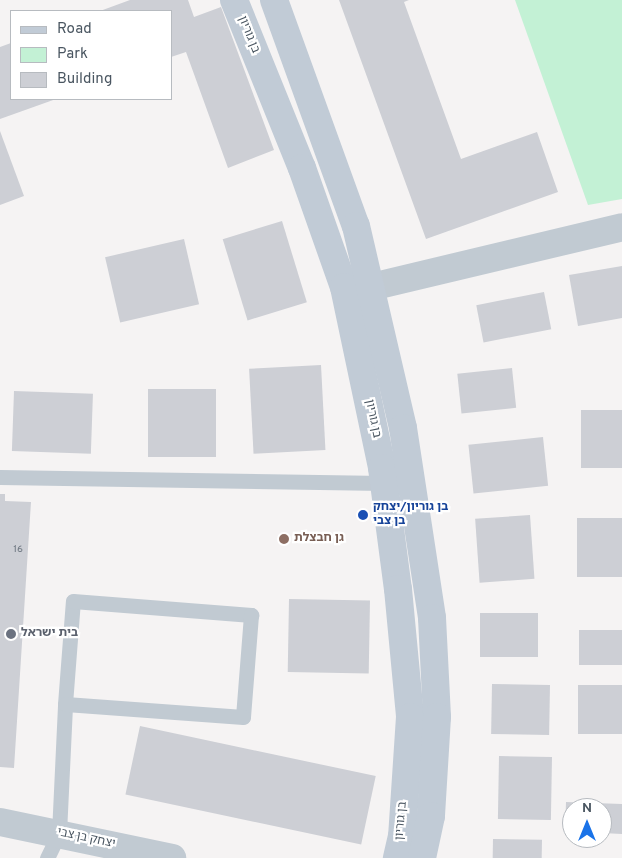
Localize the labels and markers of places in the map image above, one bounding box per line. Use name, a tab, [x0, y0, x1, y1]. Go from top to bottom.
place label: בן גוריון/יצחק בן צבי	[373, 501, 448, 529]
marker: בן גוריון/יצחק בן צבי	[357, 509, 369, 521]
place label: גן חבצלת	[294, 532, 344, 546]
marker: גן חבצלת	[278, 533, 290, 545]
place label: בית ישראל	[21, 627, 78, 641]
marker: בית ישראל	[5, 628, 17, 640]

